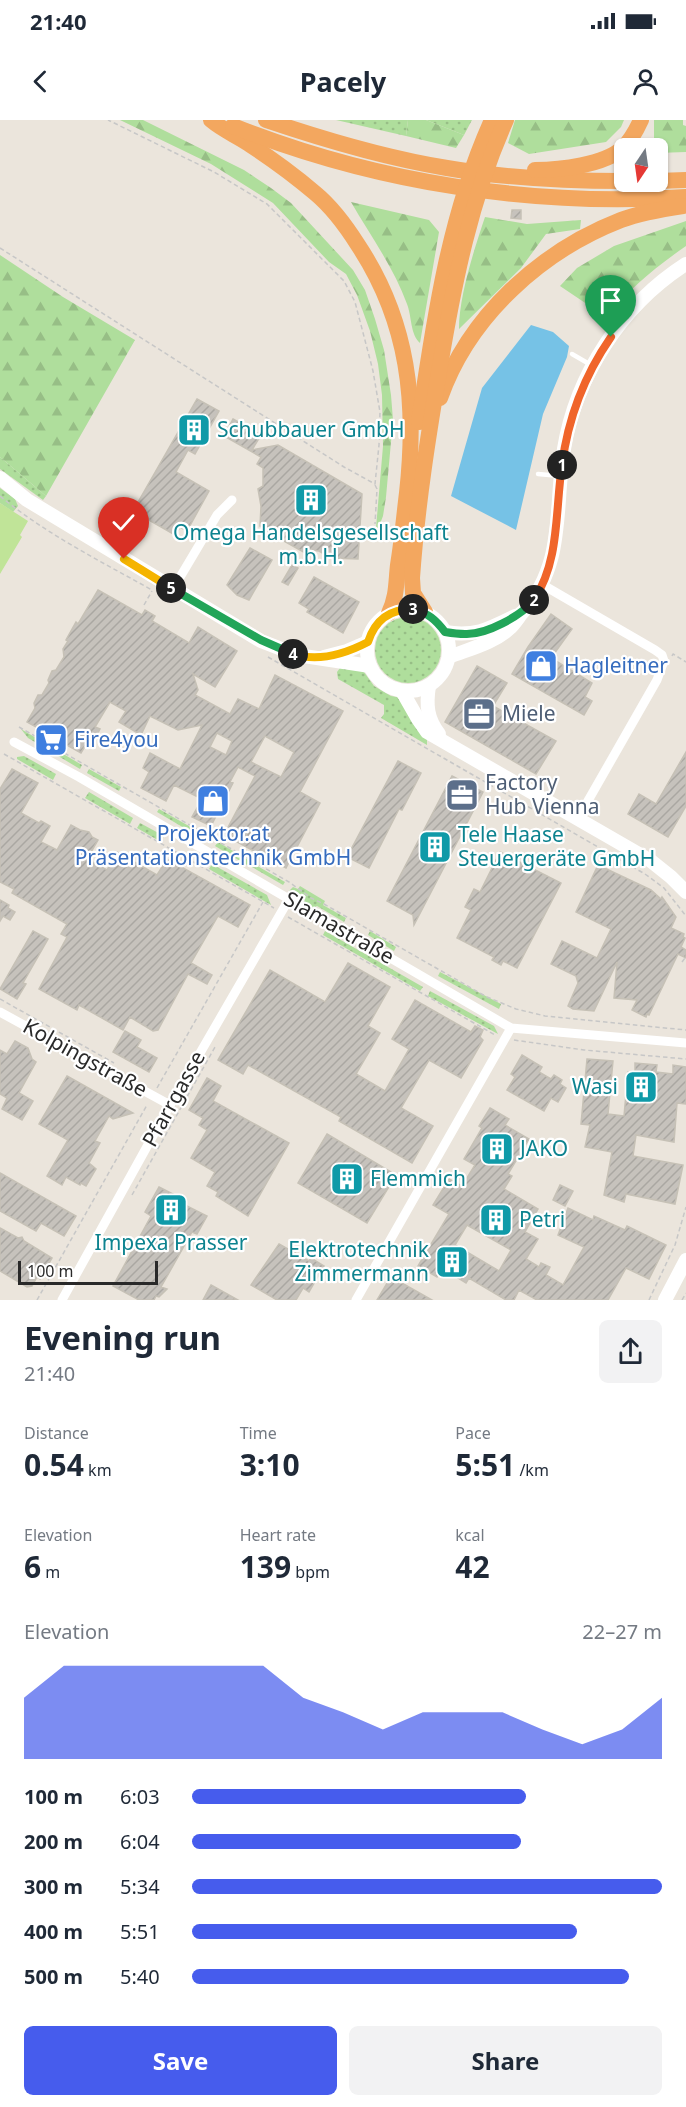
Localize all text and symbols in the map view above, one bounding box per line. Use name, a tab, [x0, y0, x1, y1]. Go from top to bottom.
text: 21:40	[30, 6, 87, 36]
text: Pacely	[300, 63, 386, 100]
icon: back	[24, 65, 57, 98]
icon: person	[629, 65, 662, 98]
north arrow	[614, 138, 668, 192]
map controls	[614, 138, 668, 192]
pin	[585, 275, 636, 337]
icon: arrive	[594, 284, 627, 317]
building icon: Schubbauer GmbH	[176, 412, 212, 448]
place label: Schubbauer GmbH	[217, 415, 405, 443]
pin: 1	[547, 450, 577, 480]
text: 1	[557, 454, 567, 476]
building icon: Omega Handelsgesellschaft m.b.H.	[293, 482, 329, 518]
pin	[98, 497, 149, 559]
icon: check	[107, 506, 140, 539]
place label: Omega Handelsgesellschaft m.b.H.	[173, 518, 449, 570]
pin: 5	[156, 573, 186, 603]
text: 5	[166, 577, 176, 599]
pin: 2	[519, 585, 549, 615]
text: 2	[529, 589, 539, 611]
pin: 3	[398, 594, 428, 624]
text: 3	[408, 598, 418, 620]
pin: 4	[278, 639, 308, 669]
text: 4	[288, 643, 298, 665]
shop icon: Hagleitner	[523, 648, 559, 684]
place label: Hagleitner	[564, 651, 668, 679]
office icon: Miele	[461, 696, 497, 732]
place label: Miele	[502, 699, 556, 727]
supermarket icon: Fire4you	[33, 722, 69, 758]
place label: Fire4you	[74, 725, 159, 753]
place label: Factory Hub Vienna	[485, 768, 600, 820]
office icon: Factory Hub Vienna	[444, 777, 480, 813]
shop icon: Projektor.at Präsentationstechnik GmbH	[195, 783, 231, 819]
place label: Projektor.at Präsentationstechnik GmbH	[75, 819, 351, 871]
place label: Tele Haase Steuergeräte GmbH	[458, 820, 655, 872]
building icon: Tele Haase Steuergeräte GmbH	[417, 829, 453, 865]
street label: Slamastraße	[279, 884, 400, 970]
street label: Kolpingstraße	[18, 1011, 153, 1103]
street label: Pfarrgasse	[135, 1046, 211, 1151]
building icon: Wasi	[623, 1069, 659, 1105]
place label: Wasi	[572, 1072, 618, 1100]
building icon: JAKO	[479, 1131, 515, 1167]
place label: JAKO	[518, 1134, 568, 1162]
building icon: Flemmich	[329, 1161, 365, 1197]
place label: Flemmich	[370, 1164, 466, 1192]
building icon: Impexa Prasser	[153, 1192, 189, 1228]
building icon: Petri	[478, 1202, 514, 1238]
place label: Petri	[519, 1205, 565, 1233]
place label: Impexa Prasser	[95, 1228, 248, 1256]
place label: Elektrotechnik Zimmermann	[288, 1235, 430, 1287]
building icon: Elektrotechnik Zimmermann	[434, 1244, 470, 1280]
scale bar	[18, 1258, 158, 1286]
text: 100 m	[27, 1260, 74, 1282]
text: Evening run	[24, 1315, 221, 1360]
button: share	[599, 1320, 662, 1383]
text: 21:40	[24, 1360, 75, 1387]
text: Distance	[24, 1422, 89, 1444]
text: Time	[240, 1422, 277, 1444]
text: Pace	[455, 1422, 491, 1444]
text: 0.54	[24, 1444, 84, 1485]
text: 3:10	[240, 1444, 300, 1485]
text: 5:51	[455, 1444, 515, 1485]
text: km	[84, 1459, 112, 1481]
text: /km	[515, 1459, 549, 1481]
text: Elevation	[24, 1524, 92, 1546]
text: Heart rate	[240, 1524, 316, 1546]
text: kcal	[455, 1524, 485, 1546]
text: 6	[24, 1546, 41, 1587]
text: 139	[240, 1546, 291, 1587]
text: 42	[455, 1546, 490, 1587]
text: m	[41, 1561, 60, 1583]
text: bpm	[291, 1561, 330, 1583]
text: Elevation	[24, 1618, 109, 1645]
text: 22–27 m	[582, 1618, 662, 1645]
text: 100 m	[24, 1783, 83, 1810]
text: 6:03	[120, 1783, 160, 1810]
text: 200 m	[24, 1828, 83, 1855]
text: 6:04	[120, 1828, 160, 1855]
text: 300 m	[24, 1873, 83, 1900]
text: 5:34	[120, 1873, 160, 1900]
text: 400 m	[24, 1918, 83, 1945]
text: 5:51	[120, 1918, 160, 1945]
text: 500 m	[24, 1963, 83, 1990]
text: 5:40	[120, 1963, 160, 1990]
button: Save	[24, 2026, 337, 2095]
button: Share	[349, 2026, 662, 2095]

